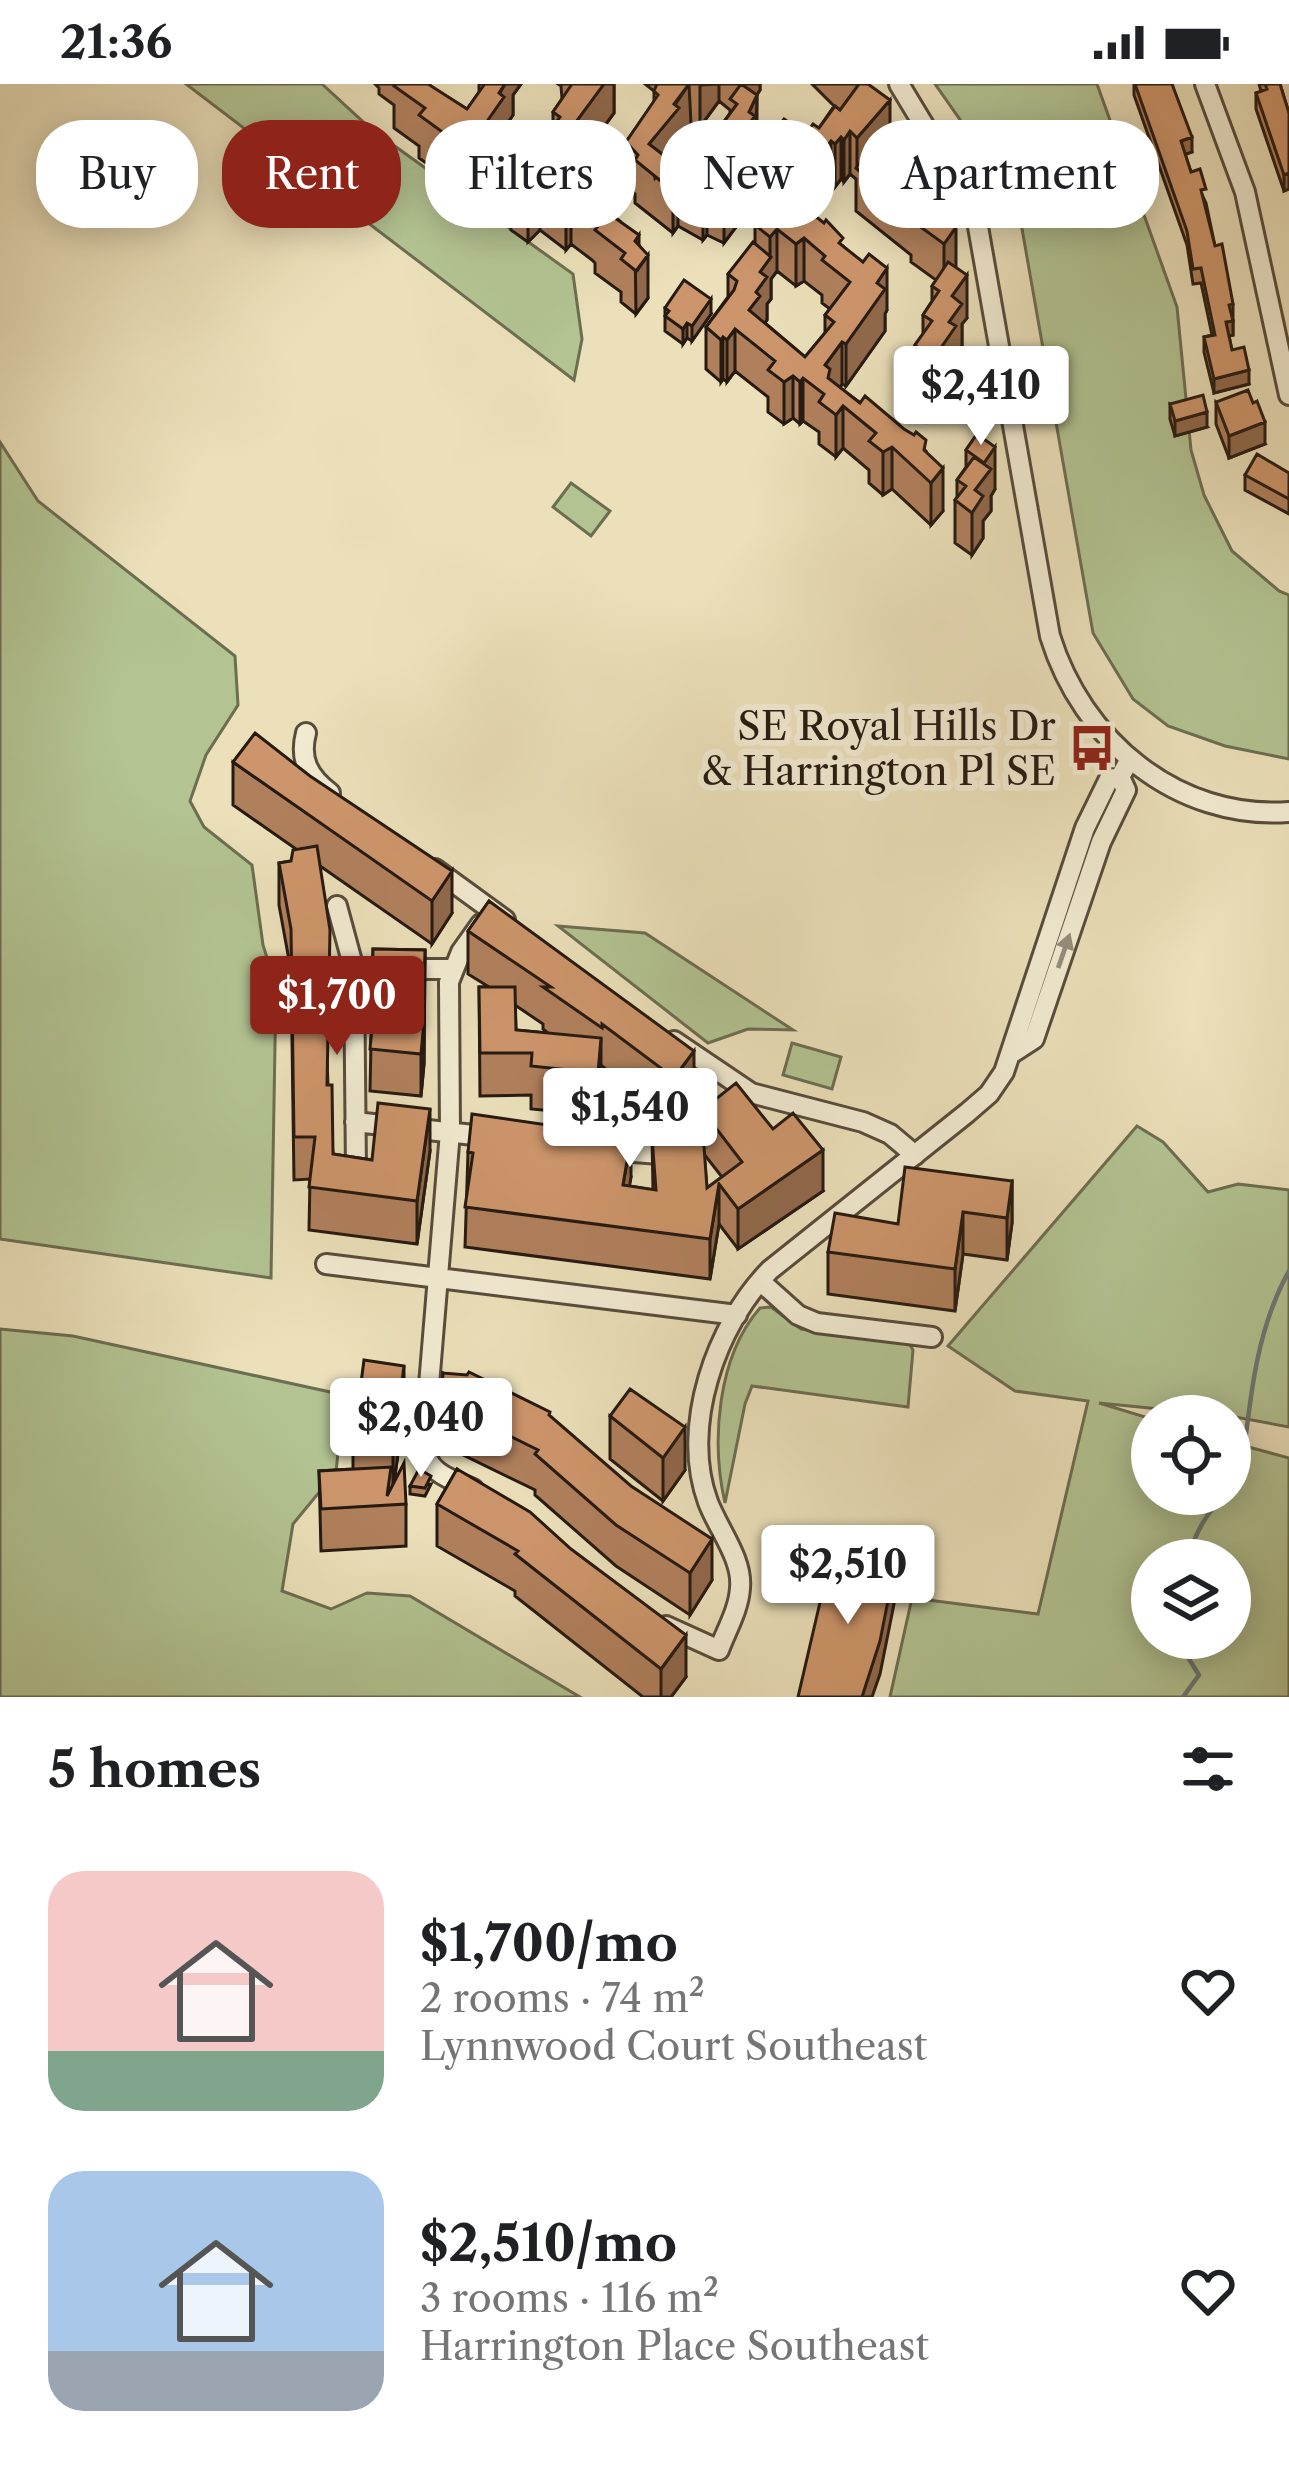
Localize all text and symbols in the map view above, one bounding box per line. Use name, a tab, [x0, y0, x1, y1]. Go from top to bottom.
text: 21:36	[60, 14, 173, 70]
chip: Buy	[36, 120, 198, 228]
chip: Rent	[222, 120, 401, 228]
chip: Filters	[425, 120, 636, 228]
chip: New	[660, 120, 835, 228]
chip: Apartment	[859, 120, 1159, 228]
pin: $2,410	[883, 346, 1079, 448]
text: $2,410	[921, 361, 1041, 409]
place label: SE Royal Hills Dr & Harrington Pl SE	[700, 702, 1056, 795]
bus stop icon: SE Royal Hills Dr & Harrington Pl SE	[1067, 723, 1117, 773]
one-way arrow	[1056, 933, 1074, 969]
pin: $1,700	[239, 956, 435, 1058]
text: $1,700	[277, 971, 397, 1019]
pin: $1,540	[532, 1068, 728, 1170]
text: $1,540	[570, 1083, 690, 1131]
pin: $2,040	[323, 1378, 519, 1480]
text: $2,040	[357, 1393, 485, 1441]
map controls	[1131, 1395, 1251, 1659]
button: locate	[1131, 1395, 1251, 1515]
pin: $2,510	[750, 1525, 946, 1627]
button: layers	[1131, 1539, 1251, 1659]
text: $2,510	[788, 1540, 908, 1588]
icon: filters	[1175, 1736, 1241, 1802]
text: 5 homes	[48, 1738, 261, 1800]
text: $1,700/mo	[420, 1912, 678, 1974]
icon: home	[144, 1919, 288, 2063]
icon: heart	[1175, 1958, 1241, 2024]
text: 2 rooms · 74 m²	[420, 1974, 705, 2022]
text: Lynnwood Court Southeast	[420, 2022, 927, 2070]
text: $2,510/mo	[420, 2212, 677, 2274]
icon: home	[144, 2219, 288, 2363]
icon: heart	[1175, 2258, 1241, 2324]
text: 3 rooms · 116 m²	[420, 2274, 719, 2322]
text: Harrington Place Southeast	[420, 2322, 929, 2370]

